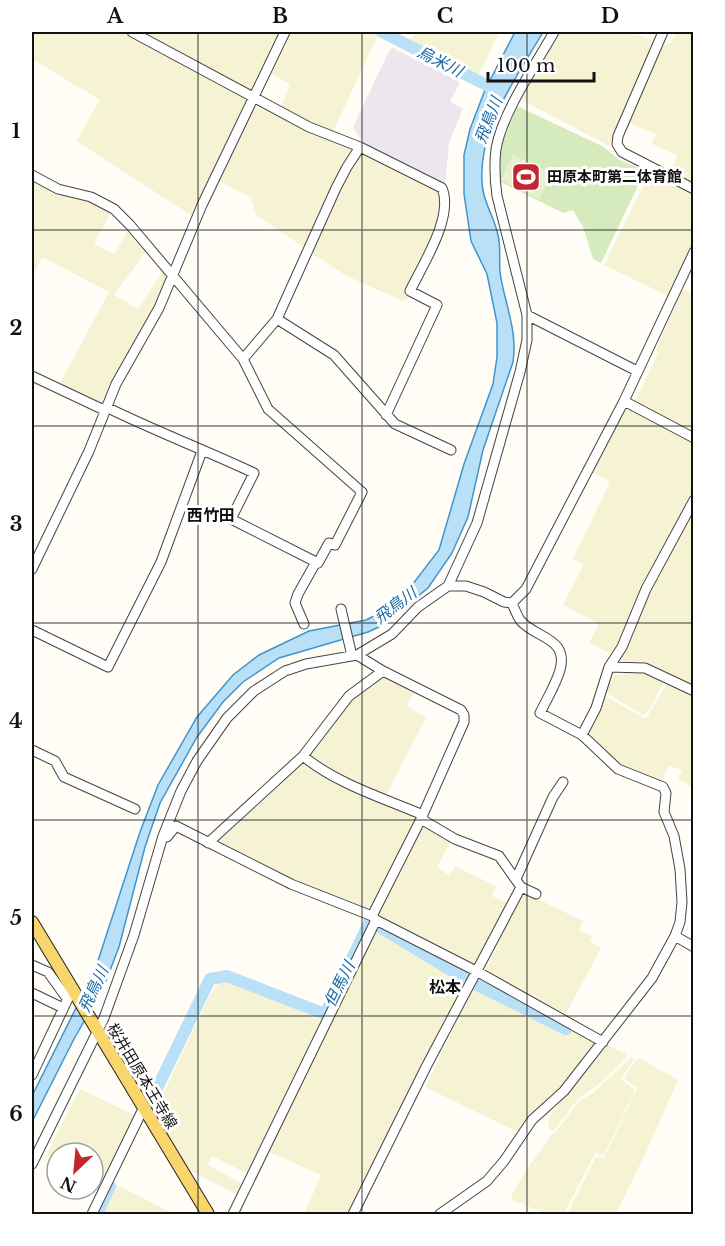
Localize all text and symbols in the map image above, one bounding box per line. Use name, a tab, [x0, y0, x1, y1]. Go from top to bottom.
text: A	[106, 4, 124, 28]
text: B	[272, 4, 288, 28]
text: C	[437, 4, 453, 28]
text: D	[601, 4, 619, 28]
water label: 烏米川	[414, 41, 468, 82]
scale bar	[488, 45, 594, 83]
text: 100 m	[497, 55, 555, 77]
water label: 飛鳥川	[470, 92, 507, 146]
text: 1	[12, 119, 21, 143]
sports icon: 田原本町第二体育館	[510, 161, 542, 193]
place label: 田原本町第二体育館	[547, 167, 682, 186]
text: 2	[9, 316, 23, 340]
district label: 西竹田	[187, 505, 235, 525]
text: 3	[10, 512, 22, 536]
water label: 飛鳥川	[370, 581, 422, 627]
text: 4	[9, 709, 23, 733]
text: 5	[10, 906, 22, 930]
water label: 但馬川	[319, 956, 359, 1010]
water label: 飛鳥川	[74, 961, 113, 1015]
district label: 松本	[429, 977, 461, 997]
street label: 桜井田原本王寺線	[103, 1019, 181, 1132]
text: 6	[9, 1102, 23, 1126]
north arrow	[45, 1141, 105, 1201]
text: N	[57, 1172, 80, 1197]

